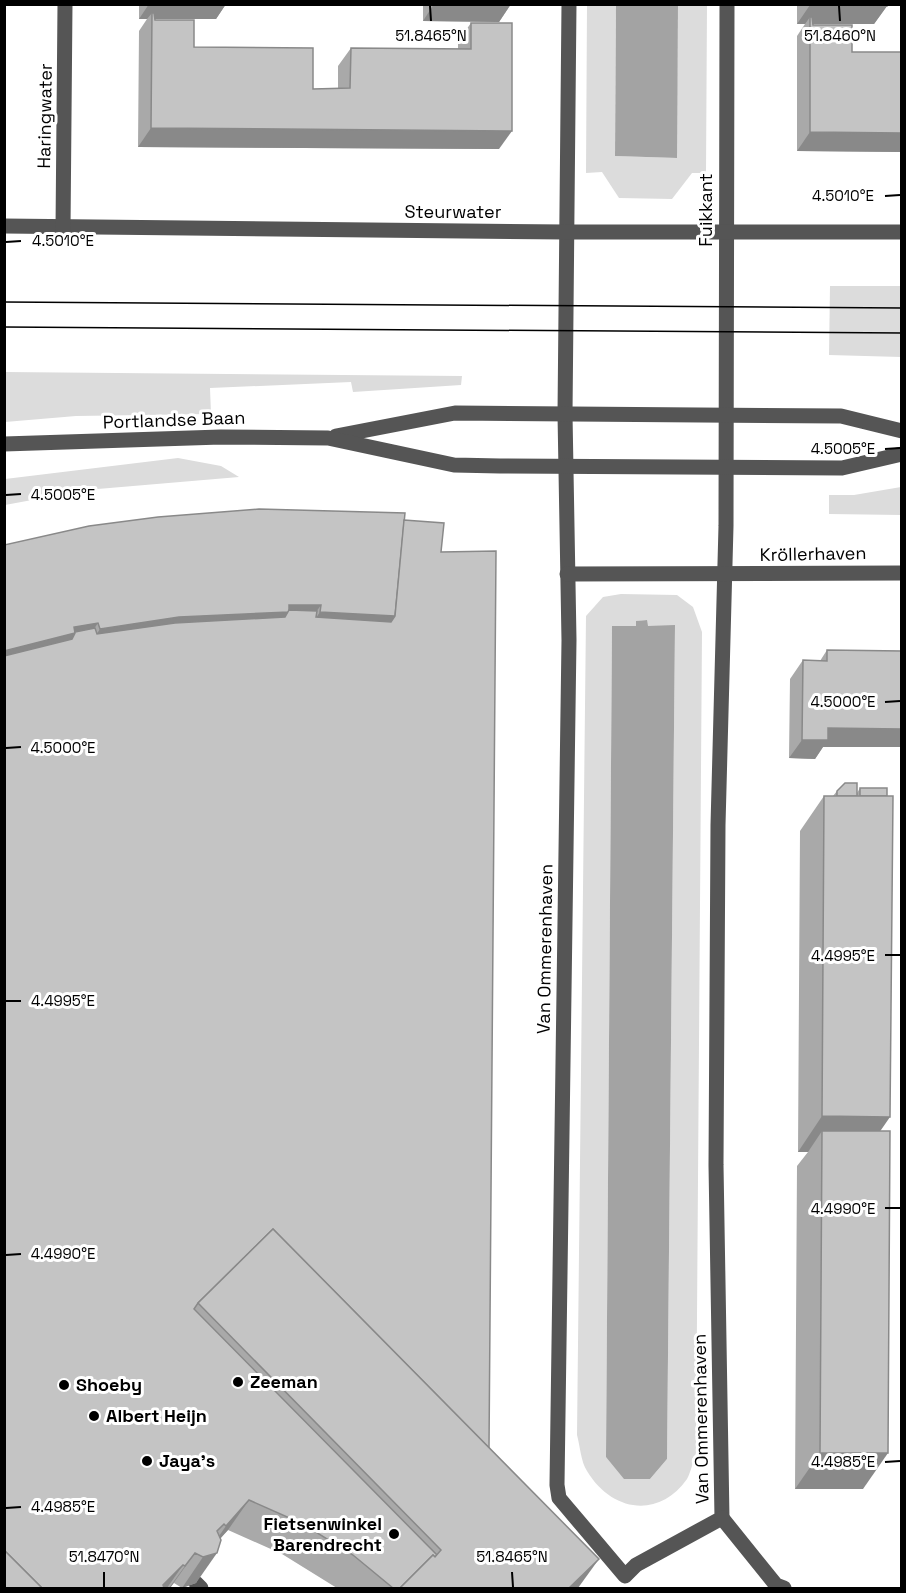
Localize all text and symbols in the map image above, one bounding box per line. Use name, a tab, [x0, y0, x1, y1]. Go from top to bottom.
text: 51.8465°N	[395, 26, 467, 45]
text: 51.8460°N	[804, 26, 876, 45]
street label: Haringwater	[32, 63, 57, 169]
street label: Fuikkant	[694, 173, 717, 247]
text: 4.5010°E	[812, 186, 874, 205]
street label: Steurwater	[405, 200, 502, 223]
text: 4.5010°E	[32, 231, 94, 250]
street label: Portlandse Baan	[102, 406, 246, 433]
text: 4.5005°E	[811, 439, 875, 458]
text: 4.5005°E	[31, 485, 95, 504]
street label: Kröllerhaven	[759, 541, 867, 566]
text: 4.5000°E	[810, 692, 876, 711]
text: 4.5000°E	[30, 738, 96, 757]
street label: Van Ommerenhaven	[532, 864, 557, 1034]
text: 4.4995°E	[811, 946, 875, 965]
text: 4.4995°E	[31, 991, 95, 1010]
text: 4.4990°E	[811, 1199, 875, 1218]
text: 4.4990°E	[31, 1244, 95, 1263]
street label: Van Ommerenhaven	[688, 1334, 713, 1504]
place label: Zeeman	[250, 1370, 318, 1393]
place label: Shoeby	[76, 1373, 142, 1396]
marker: Zeeman	[231, 1375, 245, 1389]
marker: Shoeby	[57, 1378, 71, 1392]
place label: Albert Heijn	[106, 1404, 207, 1427]
marker: Albert Heijn	[87, 1409, 101, 1423]
place label: Jaya's	[159, 1449, 215, 1472]
text: 4.4985°E	[811, 1452, 875, 1471]
marker: Jaya's	[140, 1454, 154, 1468]
text: 4.4985°E	[31, 1497, 95, 1516]
place label: Fietsenwinkel Barendrecht	[264, 1512, 382, 1556]
marker: Fietsenwinkel Barendrecht	[387, 1527, 401, 1541]
text: 51.8470°N	[69, 1547, 139, 1566]
text: 51.8465°N	[476, 1547, 548, 1566]

